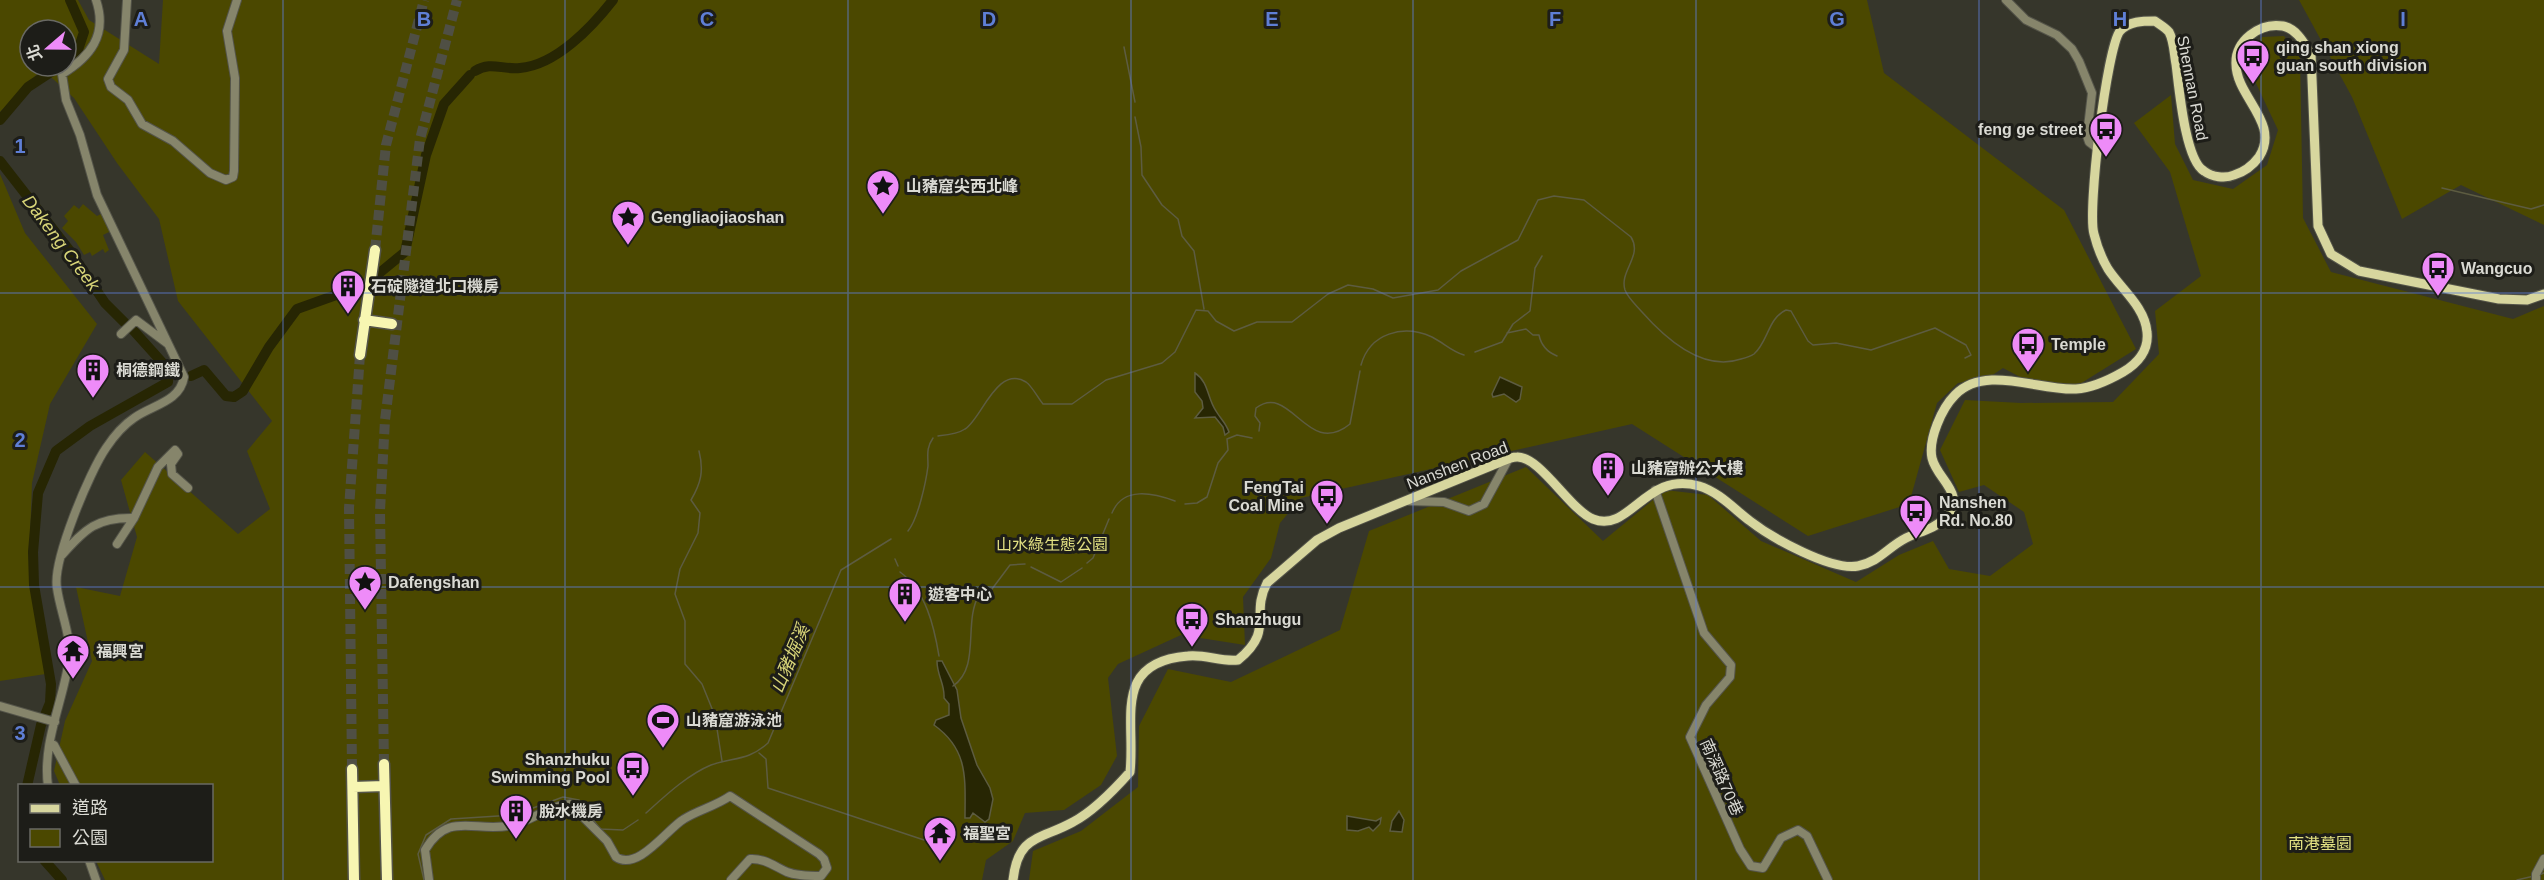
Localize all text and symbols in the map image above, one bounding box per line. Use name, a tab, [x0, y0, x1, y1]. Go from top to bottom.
text: A	[134, 8, 148, 30]
text: B	[417, 8, 431, 30]
text: C	[700, 8, 714, 30]
text: D	[982, 8, 996, 30]
text: E	[1265, 8, 1279, 30]
text: F	[1549, 8, 1561, 30]
text: G	[1829, 8, 1845, 30]
text: H	[2113, 8, 2127, 30]
text: I	[2400, 8, 2406, 30]
north arrow	[18, 18, 78, 78]
street label: Shennan Road	[2174, 34, 2211, 142]
bus stop icon: qing shan xiong guan south division	[2235, 38, 2271, 85]
place label: qing shan xiong guan south division	[2276, 39, 2427, 74]
text: 北	[24, 43, 45, 63]
bus stop icon: feng ge street	[2088, 111, 2124, 158]
place label: feng ge street	[1978, 121, 2084, 138]
text: 1	[14, 135, 26, 157]
place icon: 山豬窟尖西北峰	[865, 168, 901, 215]
place label: 山豬窟尖西北峰	[906, 177, 1018, 195]
water label: Dakeng Creek	[18, 191, 104, 296]
place icon: Gengliaojiaoshan	[610, 199, 646, 246]
place label: Gengliaojiaoshan	[651, 209, 784, 226]
bus stop icon: Wangcuo	[2420, 250, 2456, 297]
place label: Wangcuo	[2461, 260, 2533, 277]
building icon: 石碇隧道北口機房	[330, 268, 366, 315]
place label: 石碇隧道北口機房	[371, 278, 499, 295]
bus stop icon: Temple	[2010, 326, 2046, 373]
place label: Temple	[2051, 336, 2106, 353]
building icon: 桐德鋼鐵	[75, 352, 111, 399]
place label: 桐德鋼鐵	[116, 361, 180, 379]
text: 2	[14, 429, 26, 451]
street label: Nanshen Road	[1404, 438, 1510, 493]
building icon: 山豬窟辦公大樓	[1590, 450, 1626, 497]
place label: 山豬窟辦公大樓	[1631, 460, 1743, 477]
bus stop icon: FengTai Coal Mine	[1309, 478, 1345, 525]
place label: FengTai Coal Mine	[1228, 479, 1304, 514]
bus stop icon: Nanshen Rd. No.80	[1898, 493, 1934, 540]
place label: Nanshen Rd. No.80	[1939, 494, 2013, 529]
park label: 山水綠生態公園	[996, 536, 1108, 553]
place icon: Dafengshan	[347, 564, 383, 611]
place label: Dafengshan	[388, 574, 480, 591]
building icon: 遊客中心	[887, 576, 923, 623]
place label: 遊客中心	[928, 586, 992, 603]
bus stop icon: Shanzhugu	[1174, 601, 1210, 648]
place label: Shanzhugu	[1215, 611, 1301, 628]
water label: 山豬堀溪	[767, 619, 814, 696]
temple icon: 福興宮	[55, 633, 91, 680]
place label: 福興宮	[96, 643, 144, 660]
sports icon: 山豬窟游泳池	[645, 702, 681, 749]
place label: 山豬窟游泳池	[686, 712, 782, 729]
text: 3	[14, 722, 26, 744]
street label: 南深路70巷	[1697, 736, 1746, 818]
bus stop icon: Shanzhuku Swimming Pool	[615, 750, 651, 797]
place label: Shanzhuku Swimming Pool	[491, 751, 610, 786]
legend	[18, 784, 213, 862]
building icon: 脫水機房	[498, 793, 534, 840]
text: 道路	[72, 798, 108, 818]
place label: 脫水機房	[539, 803, 603, 820]
temple icon: 福聖宮	[922, 815, 958, 862]
place label: 福聖宮	[963, 825, 1011, 842]
text: 公園	[72, 828, 108, 848]
park label: 南港墓園	[2288, 835, 2352, 852]

